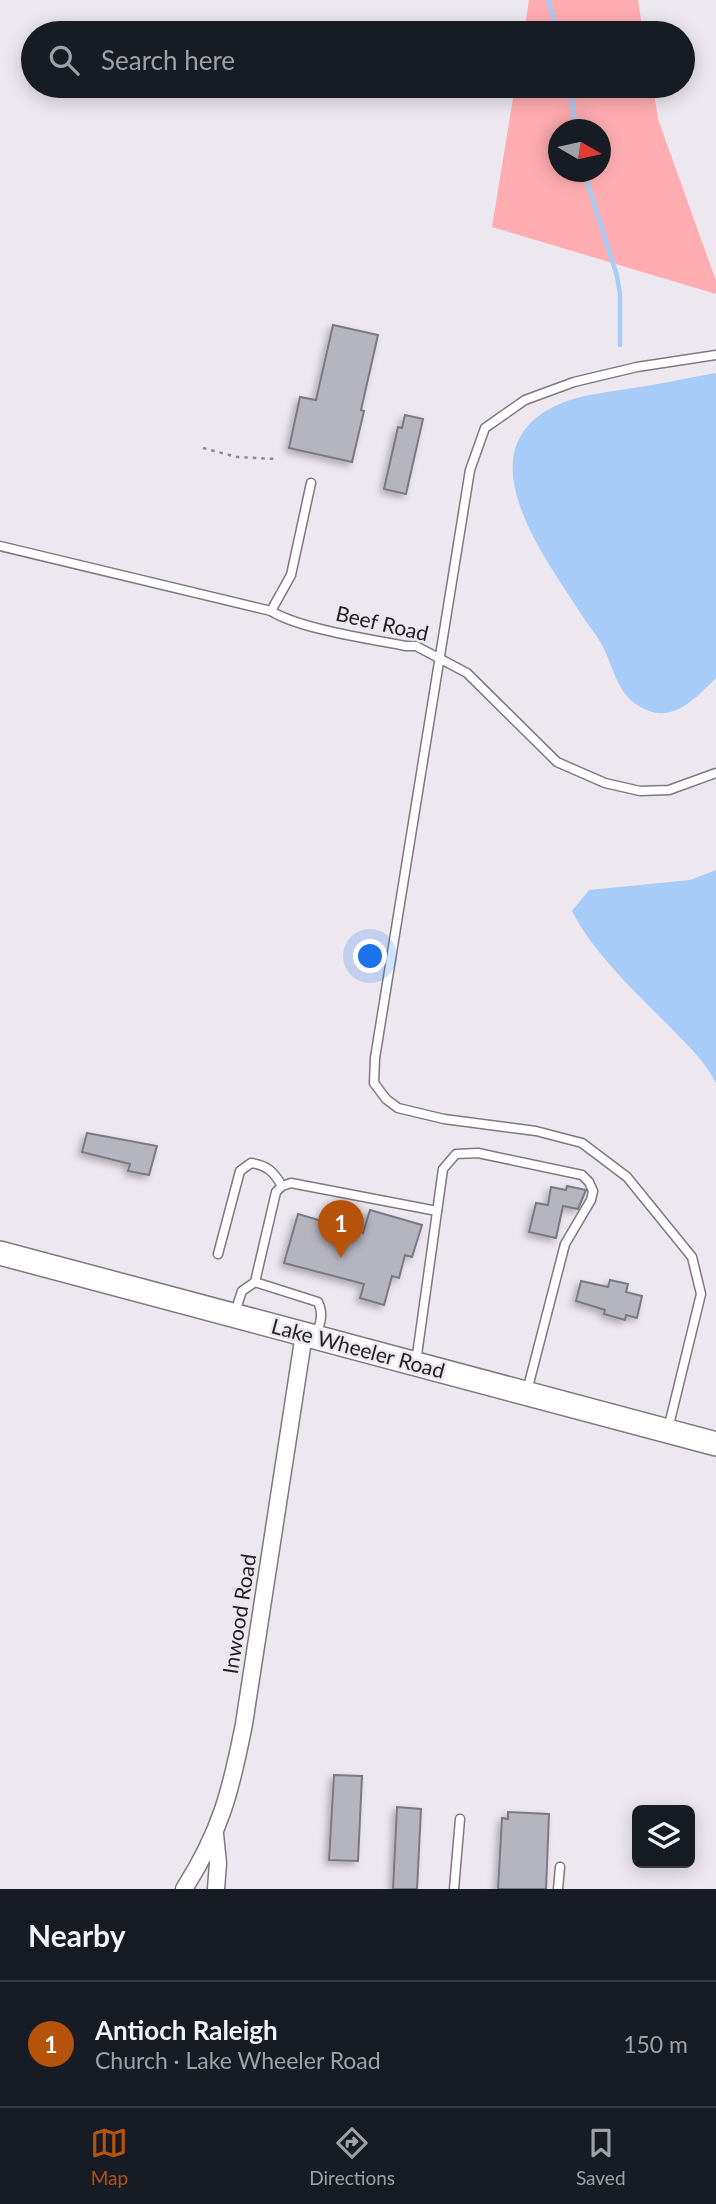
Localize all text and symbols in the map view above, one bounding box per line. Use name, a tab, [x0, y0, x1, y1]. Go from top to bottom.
search box	[21, 21, 695, 98]
icon: search	[45, 41, 83, 79]
text: Search here	[101, 44, 235, 76]
north arrow	[548, 119, 611, 182]
street label: Beef Road	[334, 600, 431, 645]
your location	[353, 939, 387, 973]
pin: 1	[318, 1200, 364, 1258]
street label: Lake Wheeler Road	[269, 1312, 448, 1383]
street label: Inwood Road	[217, 1552, 260, 1676]
map controls	[632, 1805, 695, 1868]
button: layers	[632, 1805, 695, 1868]
text: Nearby	[28, 1917, 126, 1953]
text: Antioch Raleigh	[95, 2014, 278, 2046]
text: 1	[44, 2030, 58, 2058]
text: 150 m	[623, 2030, 688, 2058]
text: Church · Lake Wheeler Road	[95, 2046, 381, 2074]
tab: Map	[90, 2124, 128, 2189]
tab: Directions	[309, 2124, 395, 2189]
tab: Saved	[576, 2124, 626, 2189]

